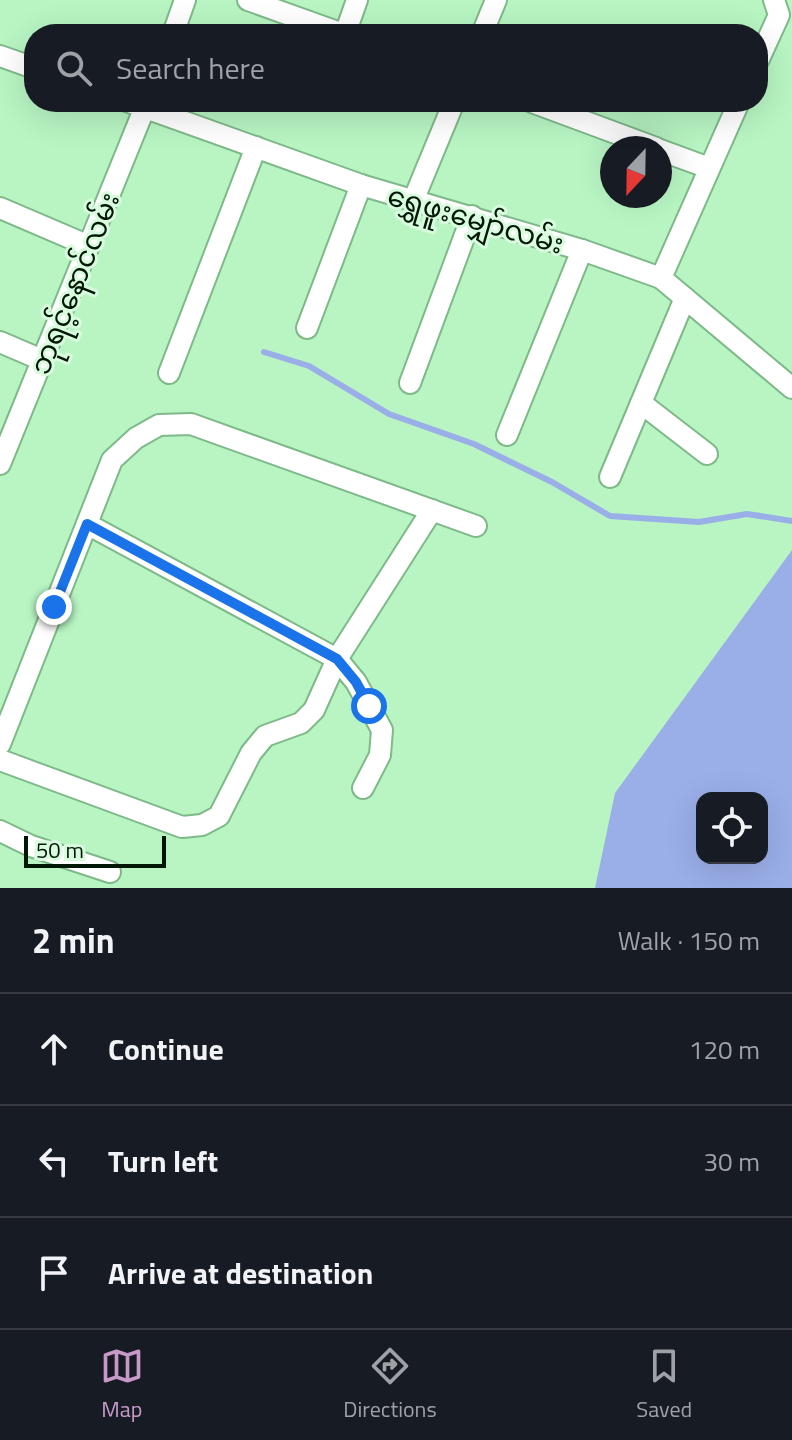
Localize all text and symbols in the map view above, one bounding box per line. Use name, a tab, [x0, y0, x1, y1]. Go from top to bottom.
search box	[24, 24, 768, 112]
text: Search here	[116, 45, 265, 91]
icon: search	[52, 46, 96, 90]
north arrow	[600, 136, 672, 208]
street label: ရွှေဖူးမျှော်လမ်း	[382, 173, 569, 267]
street label: ဘုရင့်နောင်လမ်း	[18, 185, 132, 381]
route end	[36, 589, 72, 625]
route start	[351, 688, 387, 724]
map controls	[696, 792, 768, 864]
button: locate	[696, 792, 768, 864]
scale bar	[24, 832, 166, 868]
text: 50 m	[36, 833, 84, 867]
text: 2 min	[32, 914, 115, 966]
text: Walk · 150 m	[618, 921, 760, 960]
text: Continue	[108, 1026, 224, 1072]
icon: ahead	[32, 1027, 76, 1071]
text: 120 m	[689, 1030, 760, 1069]
text: Turn left	[108, 1138, 218, 1184]
icon: left	[32, 1139, 76, 1183]
text: 30 m	[703, 1142, 760, 1181]
text: Arrive at destination	[108, 1250, 373, 1296]
icon: arrive	[32, 1251, 76, 1295]
tab: Map	[100, 1344, 144, 1426]
tab: Directions	[343, 1344, 437, 1426]
tab: Saved	[636, 1344, 692, 1426]

